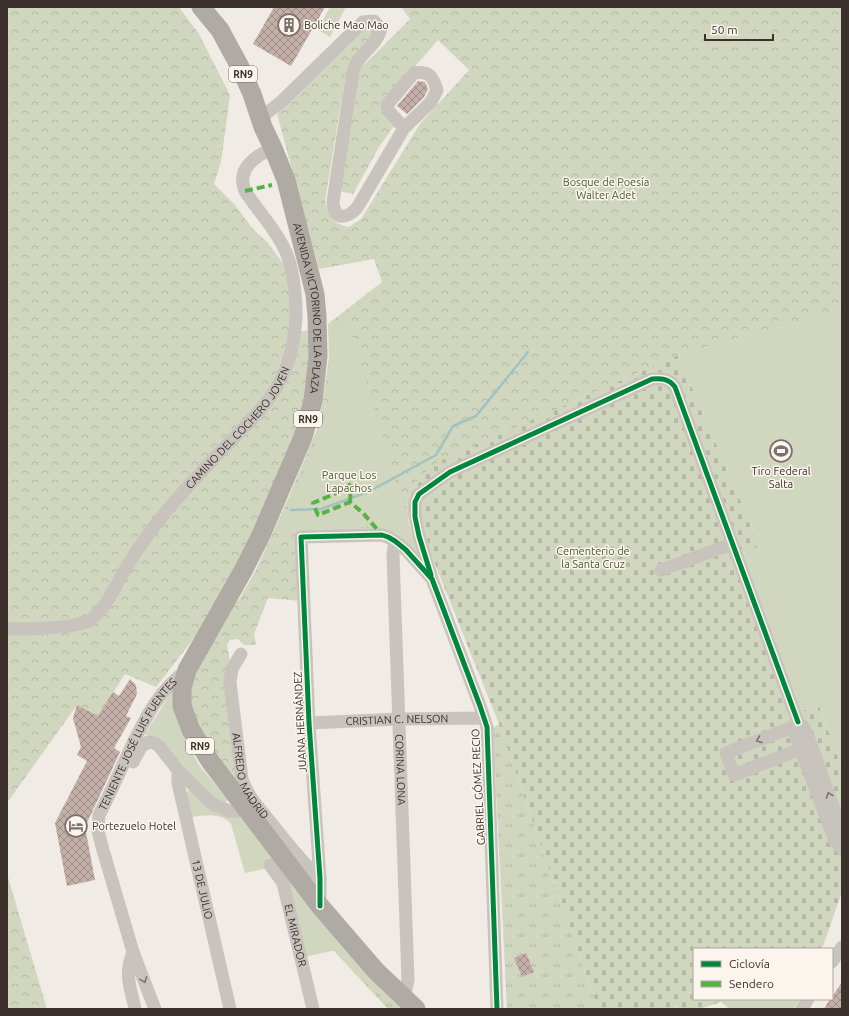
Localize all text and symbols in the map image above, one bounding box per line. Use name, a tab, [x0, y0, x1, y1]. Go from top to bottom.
building icon: Boliche Mao Mao	[276, 12, 302, 38]
scale bar	[705, 16, 773, 42]
place label: Boliche Mao Mao	[304, 19, 389, 31]
text: 50 m	[711, 23, 738, 36]
road number: RN9	[229, 66, 257, 82]
park label: Bosque de Poesía Walter Adet	[563, 176, 649, 201]
street label: AVENIDA VICTORINO DE LA PLAZA	[291, 222, 324, 395]
street label: CAMINO DEL COCHERO JOVEN	[183, 365, 292, 491]
road number: RN9	[294, 411, 322, 427]
sports icon: Tiro Federal Salta	[768, 438, 794, 464]
place label: Tiro Federal Salta	[751, 465, 811, 490]
park label: Parque Los Lapachos	[322, 469, 376, 494]
park label: Cementerio de la Santa Cruz	[556, 545, 630, 570]
street label: JUANA HERNÁNDEZ	[290, 671, 309, 773]
street label: TENIENTE JOSÉ LUIS FUENTES	[96, 675, 179, 812]
street label: CRISTIAN C. NELSON	[345, 712, 448, 727]
street label: GABRIEL GÓMEZ RECIO	[468, 728, 487, 846]
street label: ALFREDO MADRID	[230, 732, 271, 821]
street label: CORINA LONA	[393, 734, 408, 806]
one-way arrow	[755, 736, 762, 744]
road number: RN9	[186, 738, 214, 754]
one-way arrow	[825, 791, 833, 798]
hotel icon: Portezuelo Hotel	[63, 813, 89, 839]
place label: Portezuelo Hotel	[92, 820, 176, 832]
street label: 13 DE JULIO	[190, 858, 215, 920]
street label: EL MIRADOR	[282, 903, 309, 968]
legend	[693, 948, 833, 1000]
text: Ciclovía	[729, 957, 770, 970]
one-way arrow	[139, 977, 147, 984]
text: Sendero	[729, 977, 774, 990]

